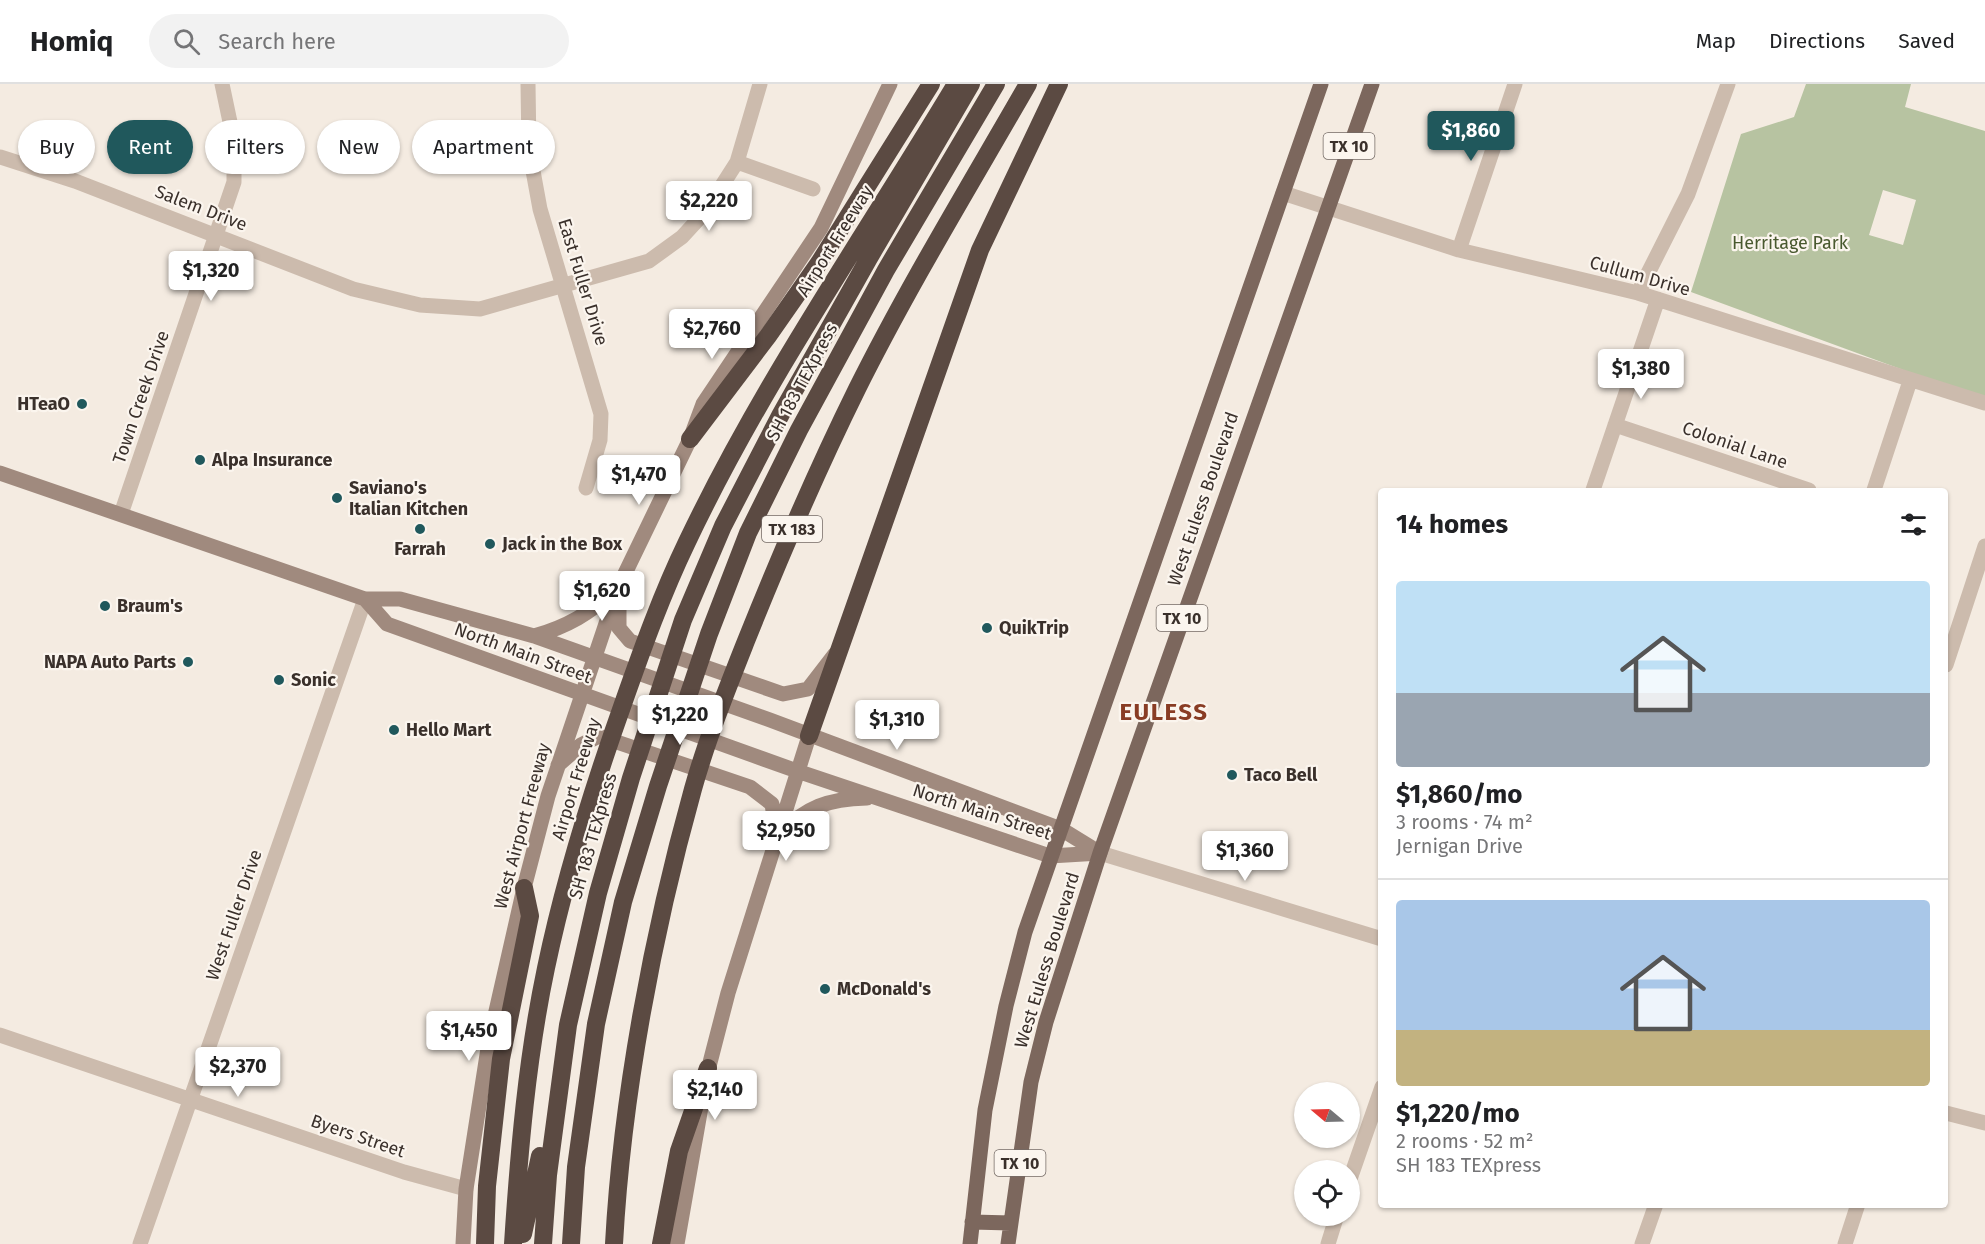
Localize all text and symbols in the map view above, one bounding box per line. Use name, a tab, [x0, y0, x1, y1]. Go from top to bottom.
search box	[149, 14, 569, 68]
text: Homiq	[30, 25, 113, 58]
icon: search	[170, 25, 203, 58]
text: Search here	[218, 28, 336, 55]
text: Map	[1696, 28, 1736, 54]
text: Directions	[1769, 28, 1865, 54]
text: Saved	[1898, 28, 1955, 54]
pin: $1,860	[1422, 111, 1520, 162]
text: $1,860	[1442, 118, 1500, 142]
chip: Buy	[18, 120, 95, 174]
chip: Rent	[107, 120, 193, 174]
chip: Filters	[205, 120, 305, 174]
chip: New	[317, 120, 400, 174]
chip: Apartment	[412, 120, 555, 174]
road number: TX 10	[1324, 133, 1374, 159]
street label: Salem Drive	[152, 180, 250, 236]
pin: $2,220	[660, 181, 758, 232]
street label: Airport Freeway	[792, 181, 878, 301]
text: $2,220	[680, 188, 738, 212]
street label: East Fuller Drive	[553, 216, 613, 348]
park label: Herritage Park	[1732, 232, 1849, 254]
pin: $1,320	[162, 251, 260, 302]
street label: Cullum Drive	[1587, 251, 1693, 301]
text: $1,320	[183, 258, 239, 282]
pin: $2,760	[663, 309, 761, 360]
text: $2,760	[683, 316, 741, 340]
street label: SH 183 TEXpress	[762, 319, 842, 445]
street label: Town Creek Drive	[108, 328, 174, 466]
pin: $1,380	[1592, 349, 1690, 400]
text: $1,380	[1612, 356, 1670, 380]
place label: HTeaO	[17, 393, 70, 415]
marker: HTeaO	[75, 397, 89, 411]
street label: West Euless Boulevard	[1163, 409, 1243, 589]
street label: Colonial Lane	[1679, 417, 1791, 473]
place label: Alpa Insurance	[211, 449, 332, 471]
marker: Alpa Insurance	[193, 453, 207, 467]
pin: $1,470	[590, 455, 688, 506]
text: $1,470	[611, 462, 667, 486]
place label: Saviano's Italian Kitchen	[349, 477, 468, 520]
marker: Saviano's Italian Kitchen	[330, 491, 344, 505]
icon: filters	[1897, 508, 1930, 541]
text: 14 homes	[1396, 509, 1508, 540]
road number: TX 183	[762, 516, 822, 542]
marker: Farrah	[413, 522, 427, 536]
place label: Jack in the Box	[501, 533, 623, 555]
marker: Jack in the Box	[483, 537, 497, 551]
place label: Farrah	[394, 538, 446, 560]
pin: $1,620	[553, 571, 651, 622]
text: $1,620	[573, 578, 631, 602]
place label: Braum's	[117, 595, 183, 617]
marker: Braum's	[98, 599, 112, 613]
road number: TX 10	[1156, 605, 1208, 631]
place label: QuikTrip	[999, 617, 1069, 639]
street label: North Main Street	[451, 618, 595, 688]
icon: home	[1609, 620, 1717, 728]
marker: QuikTrip	[980, 621, 994, 635]
place label: NAPA Auto Parts	[44, 651, 176, 673]
marker: NAPA Auto Parts	[181, 655, 195, 669]
place label: Sonic	[291, 669, 336, 691]
marker: Sonic	[272, 673, 286, 687]
pin: $1,220	[631, 695, 729, 746]
district label: EULESS	[1119, 698, 1209, 726]
pin: $1,310	[848, 700, 946, 751]
text: $1,220	[652, 702, 708, 726]
text: $1,310	[869, 707, 925, 731]
street label: Airport Freeway	[547, 715, 605, 843]
place label: Hello Mart	[406, 719, 493, 741]
marker: Hello Mart	[387, 723, 401, 737]
street label: West Airport Freeway	[489, 740, 555, 912]
place label: Taco Bell	[1244, 764, 1318, 786]
marker: Taco Bell	[1225, 768, 1239, 782]
street label: SH 183 TEXpress	[564, 770, 622, 902]
street label: North Main Street	[910, 779, 1055, 845]
text: $1,860/mo	[1396, 779, 1523, 810]
text: 3 rooms · 74 m²	[1396, 810, 1533, 834]
pin: $2,950	[737, 811, 835, 862]
text: $2,950	[756, 818, 816, 842]
pin: $1,360	[1196, 831, 1294, 882]
text: Jernigan Drive	[1396, 834, 1523, 858]
text: $1,360	[1216, 838, 1274, 862]
street label: West Fuller Drive	[201, 847, 267, 983]
street label: West Euless Boulevard	[1010, 869, 1084, 1051]
icon: home	[1609, 939, 1717, 1047]
place label: McDonald's	[837, 978, 931, 1000]
marker: McDonald's	[818, 982, 832, 996]
pin: $1,450	[420, 1011, 518, 1062]
text: $1,450	[440, 1018, 498, 1042]
pin: $2,370	[189, 1047, 287, 1098]
text: $2,370	[209, 1054, 267, 1078]
pin: $2,140	[666, 1070, 764, 1121]
text: $2,140	[687, 1077, 743, 1101]
north arrow	[1294, 1082, 1360, 1148]
map controls	[1294, 1082, 1360, 1226]
text: $1,220/mo	[1396, 1098, 1520, 1129]
street label: Byers Street	[308, 1110, 408, 1163]
text: 2 rooms · 52 m²	[1396, 1129, 1534, 1153]
road number: TX 10	[994, 1150, 1046, 1176]
text: SH 183 TEXpress	[1396, 1153, 1541, 1177]
button: locate	[1294, 1160, 1360, 1226]

